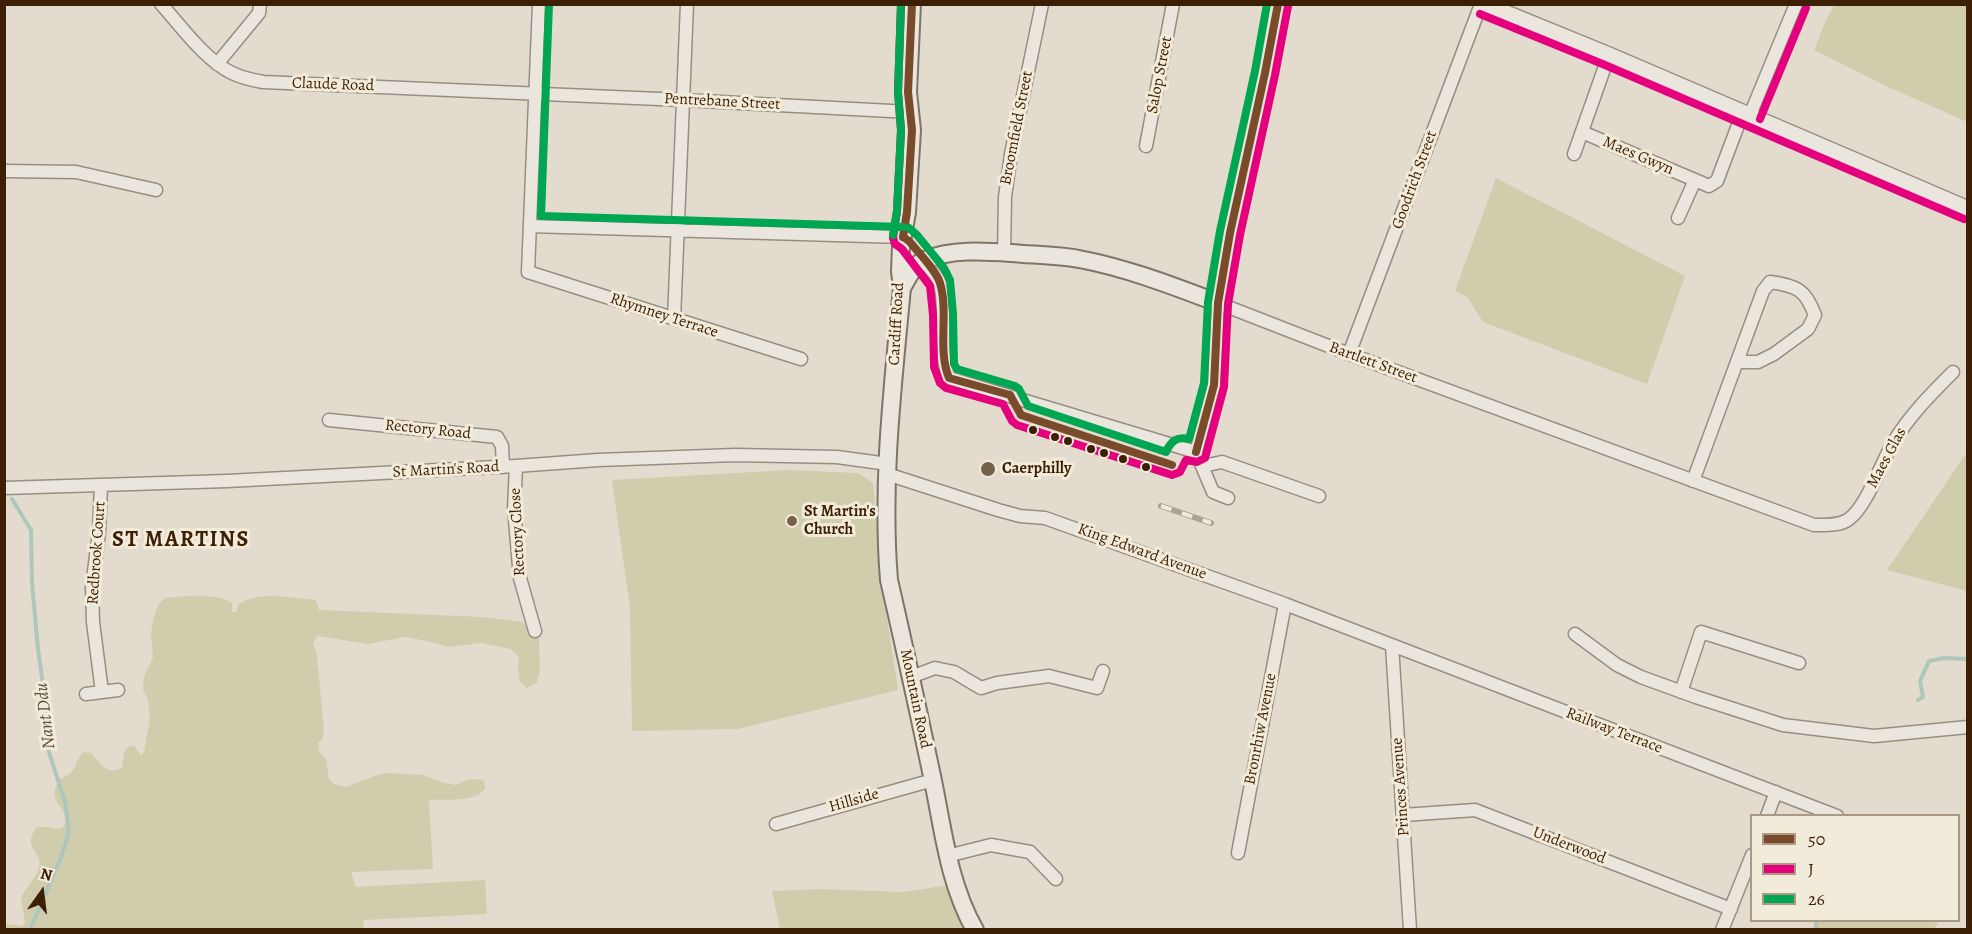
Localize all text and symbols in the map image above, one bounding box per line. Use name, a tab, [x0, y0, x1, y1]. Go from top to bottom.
street label: Salop Street	[1143, 35, 1177, 115]
street label: Broomfield Street	[996, 69, 1038, 187]
street label: Claude Road	[292, 74, 374, 96]
street label: Pentrebane Street	[663, 89, 781, 115]
street label: Goodrich Street	[1388, 128, 1442, 232]
street label: Maes Gwyn	[1600, 132, 1676, 180]
street label: Cardiff Road	[885, 282, 909, 366]
street label: Rhymney Terrace	[607, 289, 721, 343]
street label: Bartlett Street	[1326, 338, 1420, 388]
street label: Rectory Road	[384, 416, 472, 444]
unlabelled marker	[1027, 424, 1039, 436]
street label: Maes Glas	[1863, 424, 1911, 492]
unlabelled marker	[1049, 431, 1061, 443]
unlabelled marker	[1062, 435, 1074, 447]
unlabelled marker	[1085, 443, 1097, 455]
unlabelled marker	[1098, 447, 1110, 459]
unlabelled marker	[1117, 453, 1129, 465]
street label: St Martin's Road	[392, 458, 500, 482]
place label: Caerphilly	[1002, 459, 1071, 479]
marker: Caerphilly	[979, 460, 997, 478]
unlabelled marker	[1140, 461, 1152, 473]
street label: Rectory Close	[506, 487, 530, 577]
street label: Redbrook Court	[84, 500, 110, 606]
place label: St Martin's Church	[804, 502, 876, 540]
marker: St Martin's Church	[785, 514, 799, 528]
street label: King Edward Avenue	[1075, 520, 1209, 584]
district label: ST MARTINS	[112, 528, 250, 554]
street label: Mountain Road	[895, 648, 935, 750]
street label: Bronrhiw Avenue	[1241, 672, 1281, 786]
water label: Nant Ddu	[31, 682, 61, 750]
street label: Railway Terrace	[1563, 704, 1665, 758]
street label: Princes Avenue	[1388, 737, 1414, 837]
street label: Hillside	[827, 785, 881, 817]
legend	[1750, 814, 1960, 922]
street label: Underwood	[1530, 823, 1608, 869]
text: 50	[1808, 827, 1825, 851]
text: J	[1808, 857, 1814, 881]
north arrow	[12, 862, 72, 922]
text: N	[38, 862, 55, 887]
text: 26	[1808, 887, 1825, 911]

